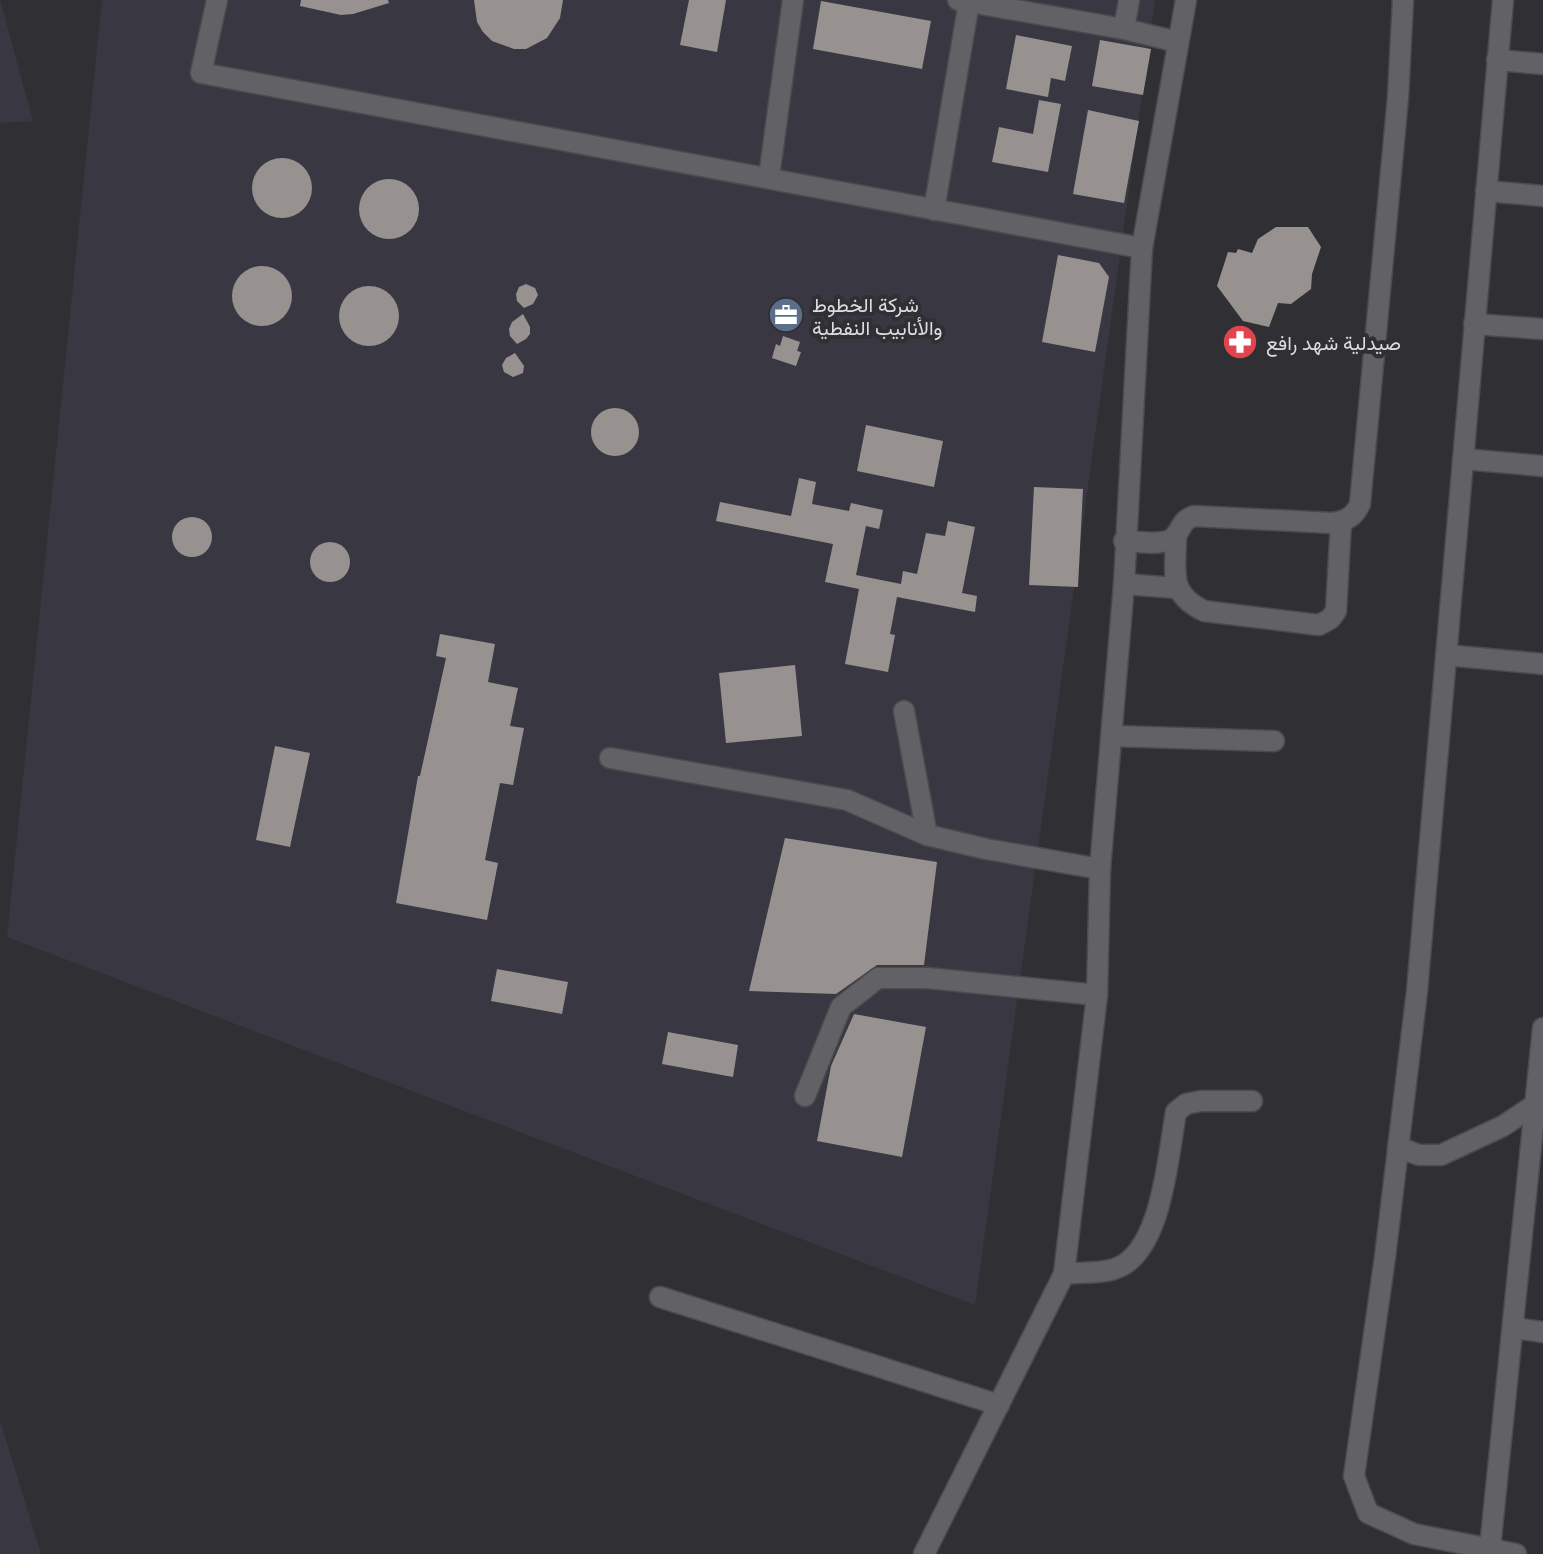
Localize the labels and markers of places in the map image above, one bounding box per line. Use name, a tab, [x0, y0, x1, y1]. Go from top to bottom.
place label: شركة الخطوط والأنابيب النفطية	[812, 291, 943, 341]
office icon: شركة الخطوط والأنابيب النفطية	[767, 296, 805, 334]
pharmacy icon: صيدلية شهد رافع	[1221, 323, 1259, 361]
place label: صيدلية شهد رافع	[1266, 329, 1401, 357]

